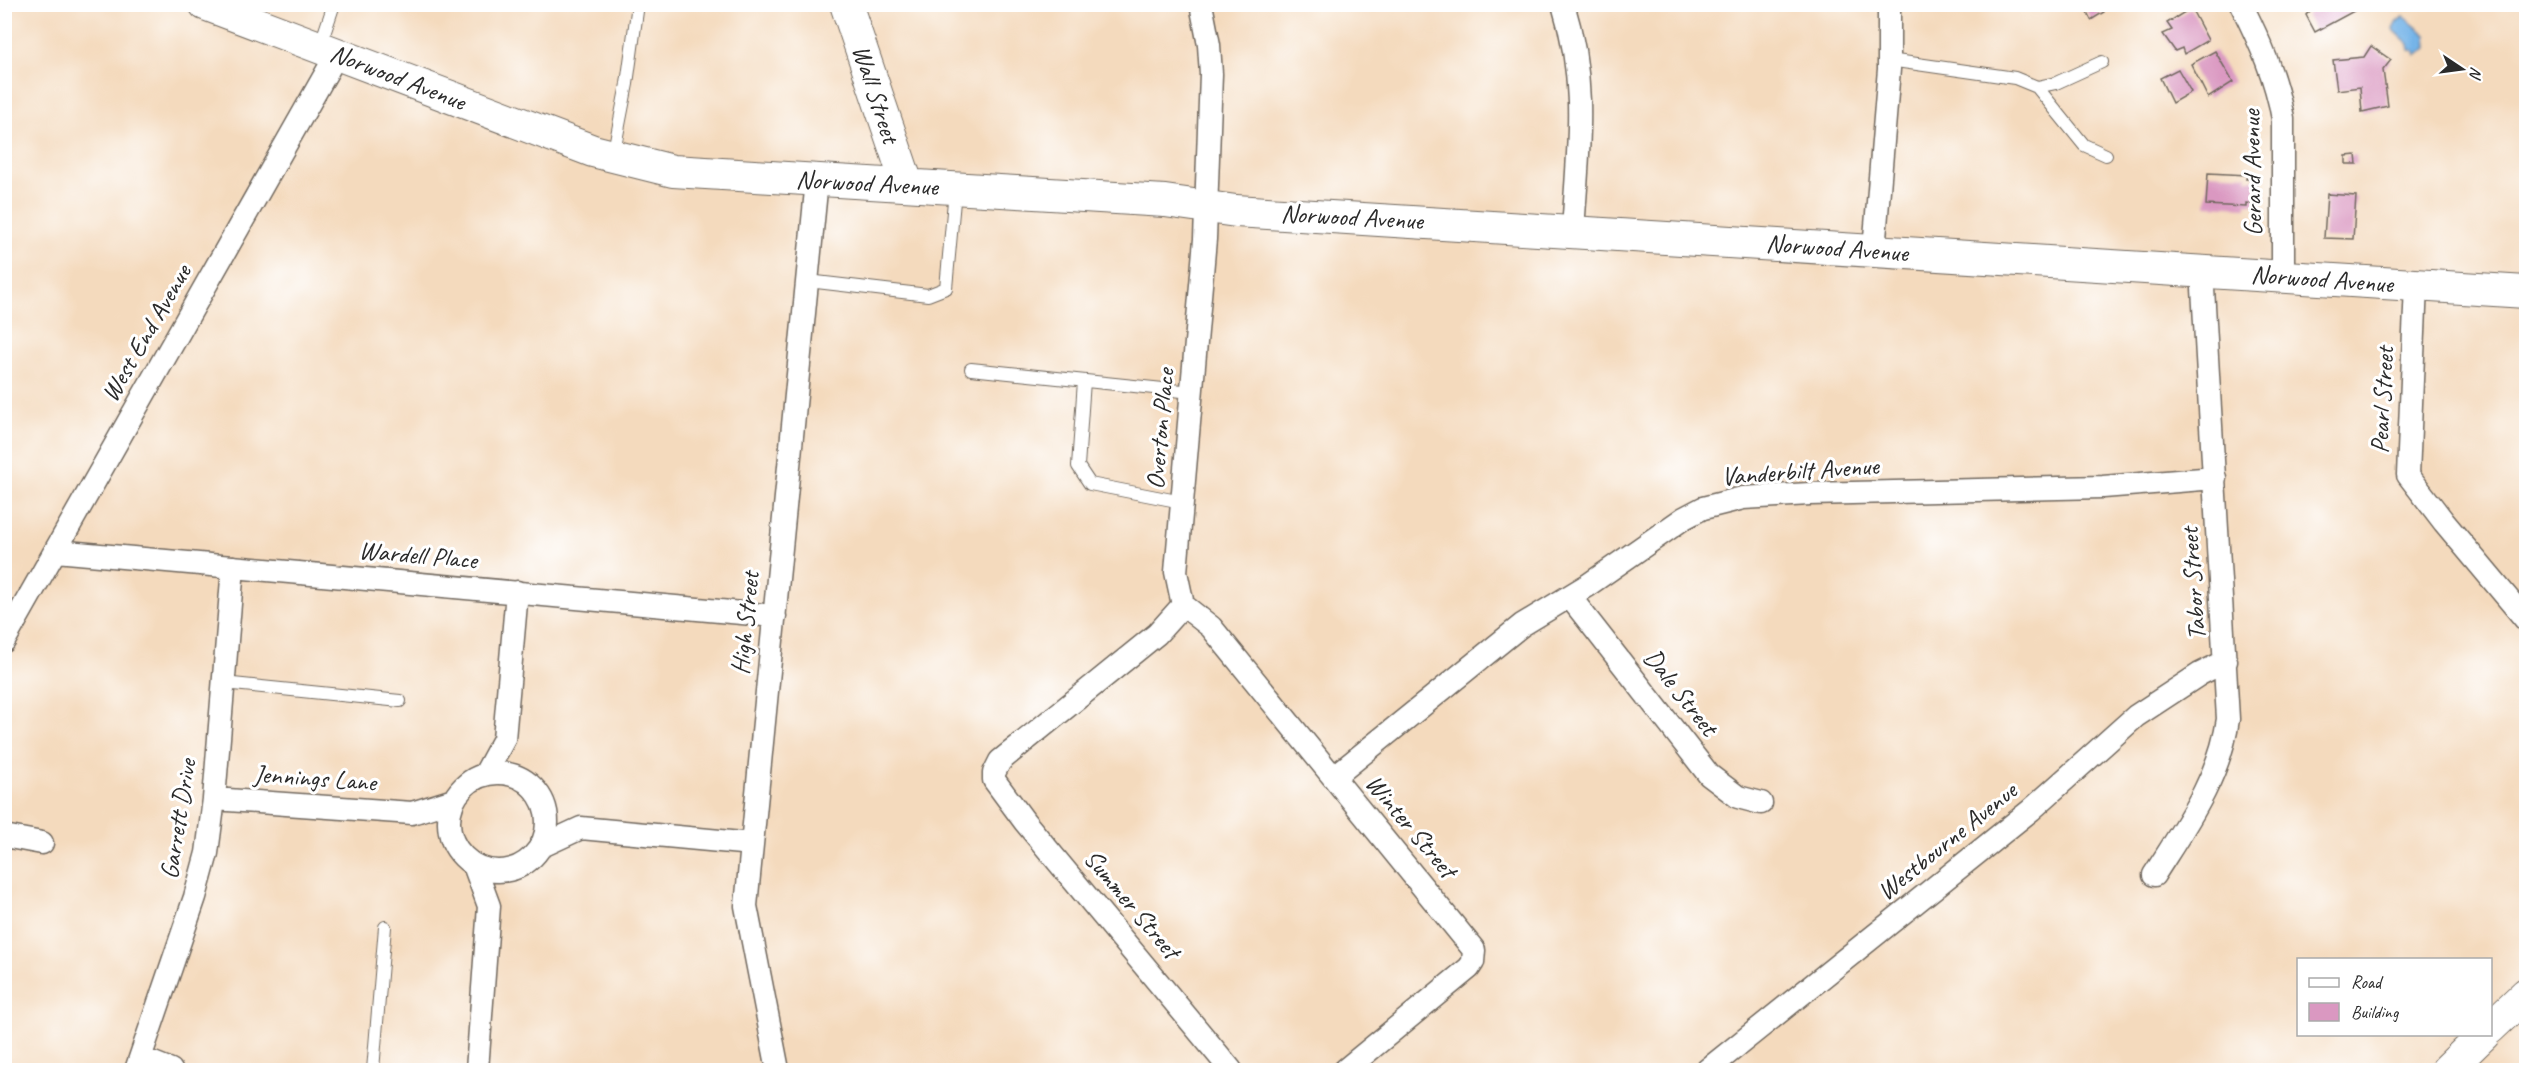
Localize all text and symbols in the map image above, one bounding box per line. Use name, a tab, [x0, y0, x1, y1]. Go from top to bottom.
street label: Norwood Avenue	[326, 36, 472, 118]
north arrow	[2432, 39, 2492, 99]
street label: Wall Street	[845, 41, 908, 150]
text: N	[2464, 65, 2486, 82]
street label: Gerard Avenue	[2234, 108, 2270, 237]
street label: Norwood Avenue	[795, 163, 940, 203]
street label: Norwood Avenue	[1280, 197, 1425, 237]
street label: Norwood Avenue	[1765, 227, 1911, 270]
street label: West End Avenue	[93, 257, 199, 408]
street label: Norwood Avenue	[2250, 258, 2396, 301]
street label: Pearl Street	[2363, 344, 2401, 454]
street label: Overton Place	[1138, 365, 1182, 491]
street label: Vanderbilt Avenue	[1720, 449, 1881, 493]
street label: Tabor Street	[2172, 524, 2213, 642]
street label: Wardell Place	[358, 533, 481, 577]
street label: High Street	[723, 568, 767, 676]
street label: Dale Street	[1637, 642, 1727, 744]
street label: Garrett Drive	[152, 754, 204, 881]
street label: Jennings Lane	[251, 757, 380, 799]
street label: Winter Street	[1358, 767, 1466, 887]
street label: Westbourne Avenue	[1870, 773, 2026, 908]
street label: Summer Street	[1077, 842, 1190, 968]
legend	[2297, 958, 2492, 1036]
text: Road	[2351, 971, 2384, 993]
text: Building	[2351, 1001, 2400, 1023]

